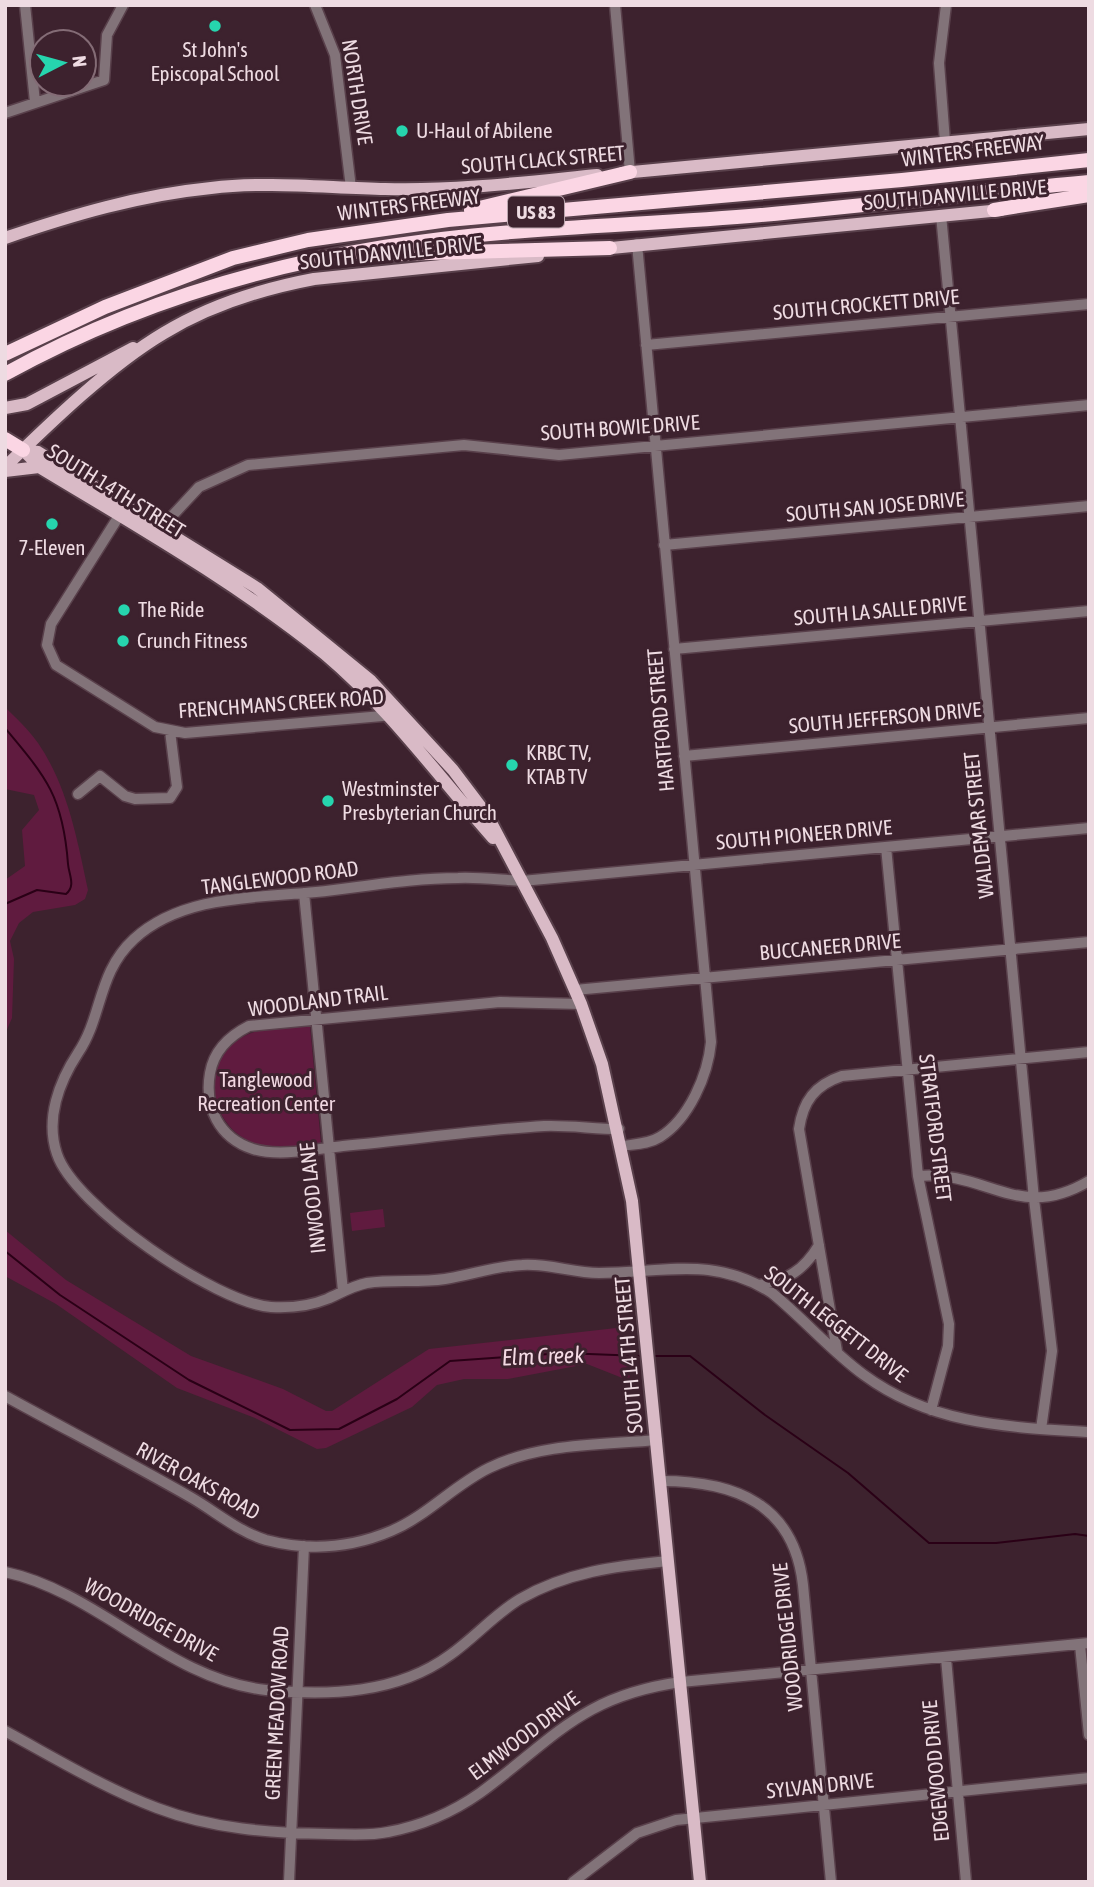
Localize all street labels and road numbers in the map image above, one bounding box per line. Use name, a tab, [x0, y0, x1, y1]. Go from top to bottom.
street label: NORTH DRIVE	[338, 37, 378, 146]
street label: WINTERS FREEWAY	[900, 129, 1046, 171]
street label: SOUTH CLACK STREET	[460, 140, 626, 178]
street label: SOUTH DANVILLE DRIVE	[863, 174, 1047, 214]
street label: WINTERS FREEWAY	[336, 183, 482, 225]
road number: US 83	[508, 196, 564, 228]
street label: SOUTH DANVILLE DRIVE	[299, 231, 483, 273]
street label: SOUTH CROCKETT DRIVE	[772, 284, 960, 324]
street label: SOUTH BOWIE DRIVE	[540, 409, 700, 445]
street label: SOUTH 14TH STREET	[43, 438, 190, 542]
street label: SOUTH SAN JOSE DRIVE	[785, 486, 965, 526]
street label: SOUTH LA SALLE DRIVE	[793, 591, 967, 630]
street label: HARTFORD STREET	[642, 647, 678, 793]
street label: FRENCHMANS CREEK ROAD	[177, 684, 385, 722]
street label: SOUTH JEFFERSON DRIVE	[788, 697, 982, 737]
street label: WALDEMAR STREET	[958, 751, 998, 900]
street label: SOUTH PIONEER DRIVE	[715, 814, 893, 854]
street label: TANGLEWOOD ROAD	[200, 855, 360, 899]
street label: BUCCANEER DRIVE	[758, 928, 902, 964]
street label: WOODLAND TRAIL	[247, 980, 389, 1020]
street label: STRATFORD STREET	[915, 1053, 957, 1203]
street label: INWOOD LANE	[294, 1141, 330, 1255]
street label: SOUTH LEGGETT DRIVE	[761, 1260, 913, 1386]
street label: SOUTH 14TH STREET	[609, 1276, 647, 1435]
street label: RIVER OAKS ROAD	[132, 1436, 264, 1524]
street label: WOODRIDGE DRIVE	[767, 1562, 807, 1712]
street label: WOODRIDGE DRIVE	[81, 1573, 222, 1666]
street label: GREEN MEADOW ROAD	[259, 1625, 293, 1801]
street label: ELMWOOD DRIVE	[463, 1686, 583, 1785]
street label: EDGEWOOD DRIVE	[917, 1699, 953, 1843]
street label: SYLVAN DRIVE	[765, 1767, 875, 1803]

